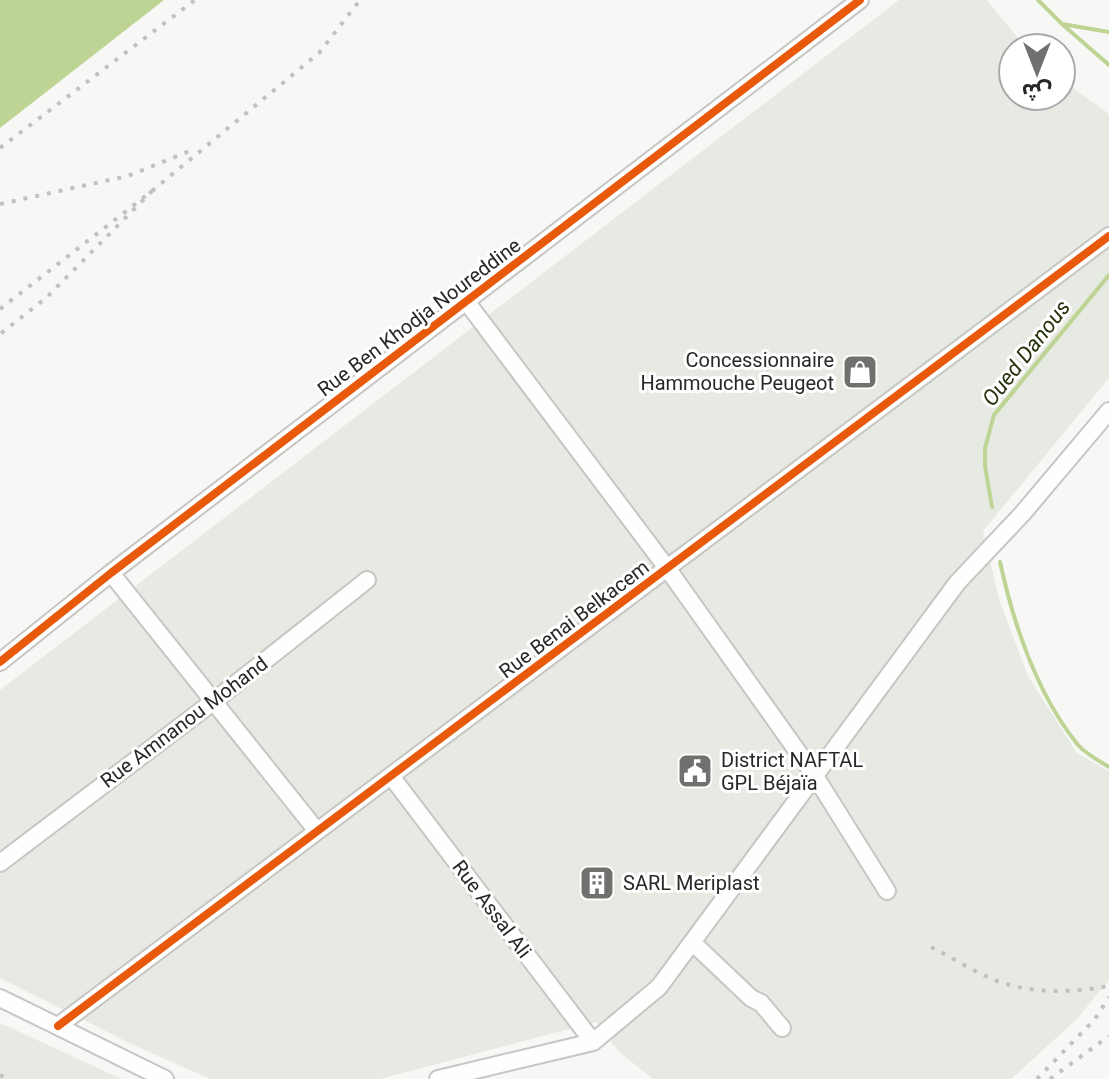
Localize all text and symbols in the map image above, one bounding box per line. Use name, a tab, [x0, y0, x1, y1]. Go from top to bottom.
north arrow	[997, 32, 1077, 112]
text: ش	[1022, 79, 1052, 104]
street label: Rue Ben Khodja Noureddine	[313, 233, 525, 401]
water label: Oued Danous	[977, 295, 1075, 411]
place label: Concessionnaire Hammouche Peugeot	[640, 348, 834, 395]
shop icon: Concessionnaire Hammouche Peugeot	[841, 353, 879, 391]
street label: Rue Benai Belkacem	[494, 555, 654, 683]
street label: Rue Amnanou Mohand	[96, 651, 272, 793]
place label: District NAFTAL GPL Béjaïa	[721, 748, 863, 795]
public building icon: District NAFTAL GPL Béjaïa	[676, 752, 714, 790]
street label: Rue Assal Ali	[447, 855, 537, 963]
building icon: SARL Meriplast	[578, 864, 616, 902]
place label: SARL Meriplast	[623, 871, 760, 895]

